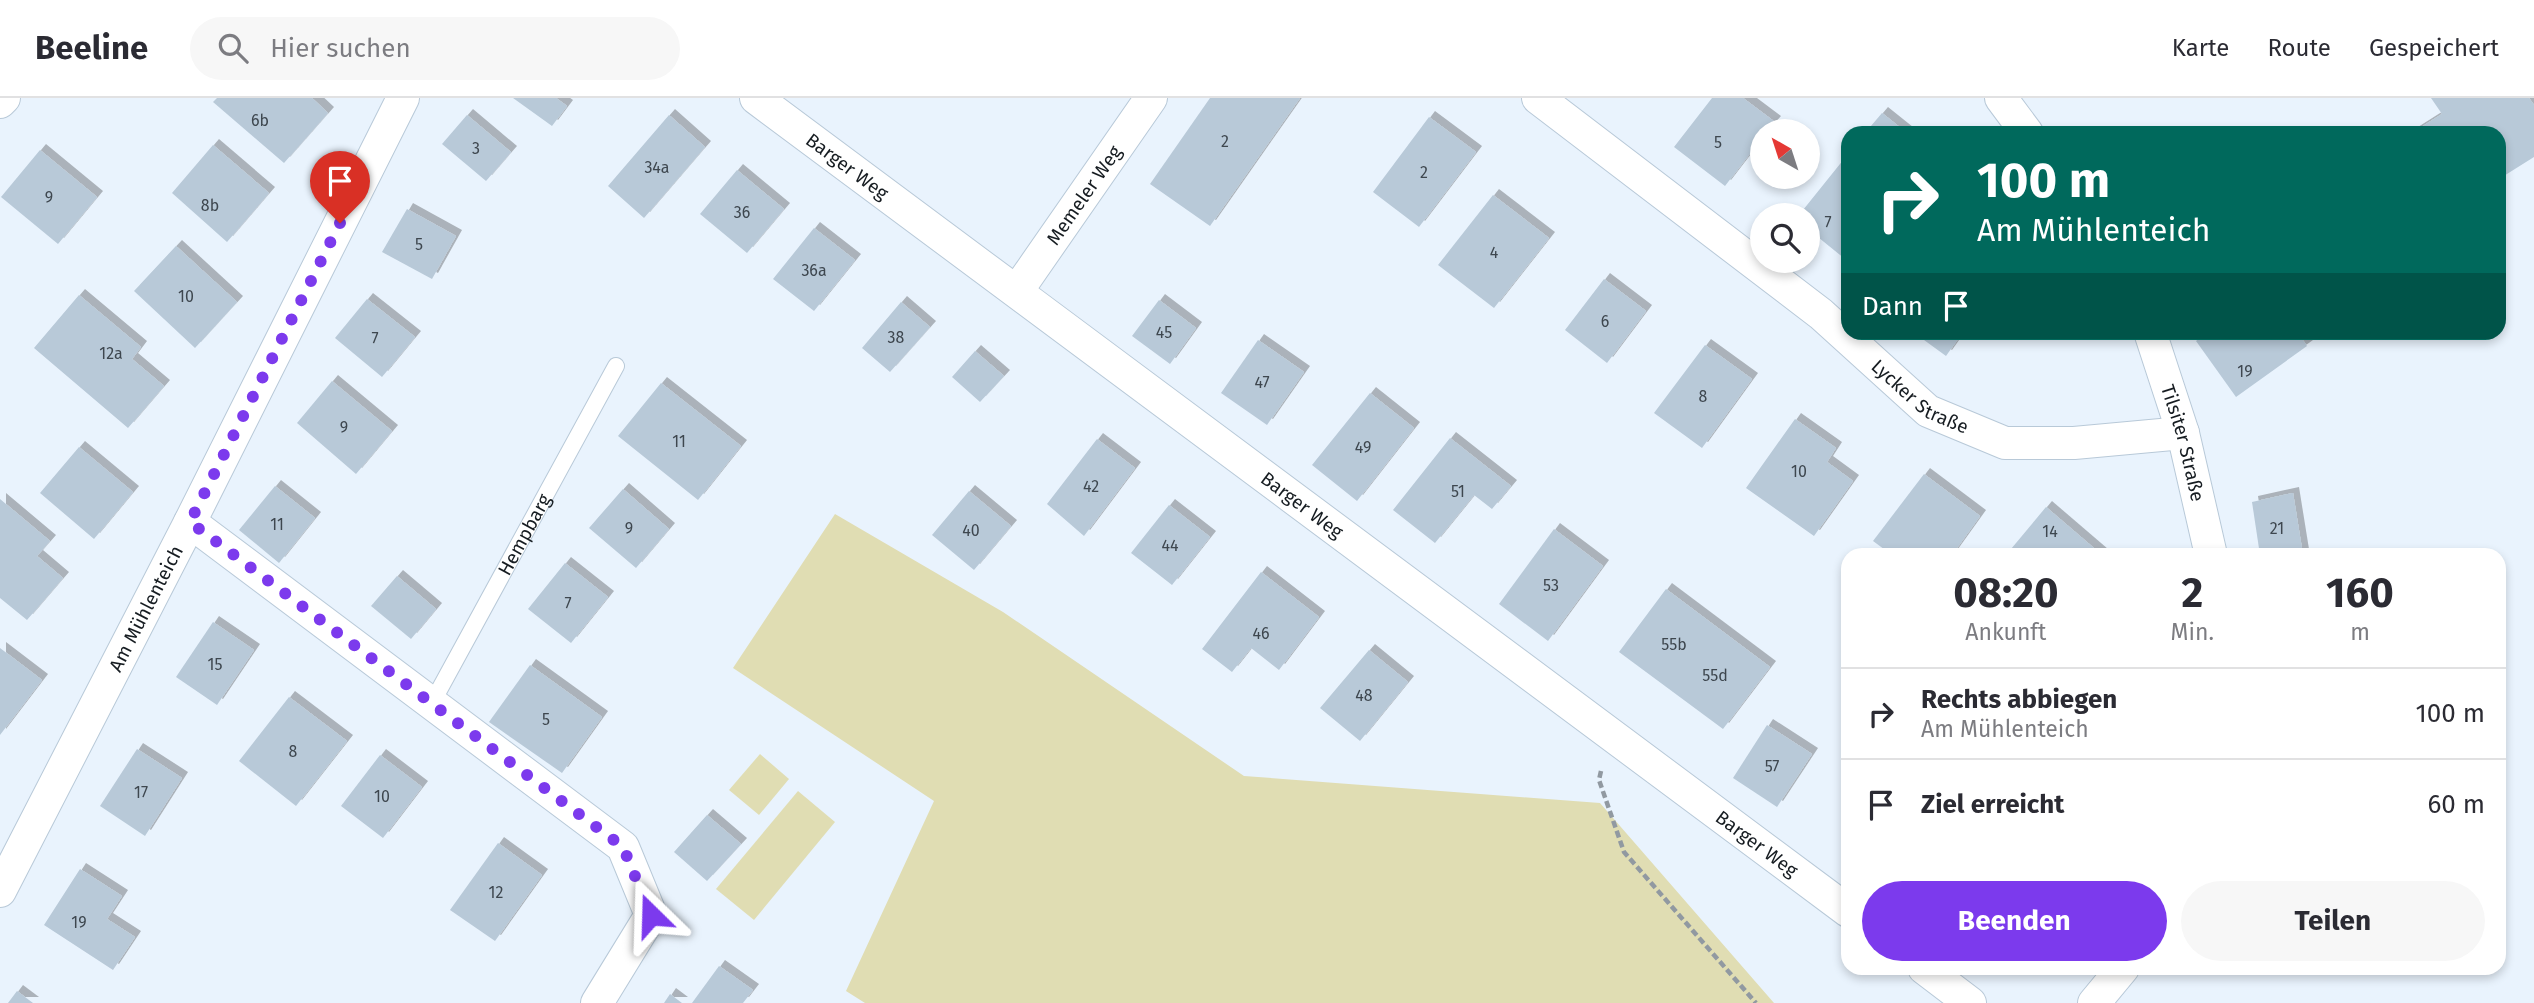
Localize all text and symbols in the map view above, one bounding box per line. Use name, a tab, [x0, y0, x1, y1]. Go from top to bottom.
search box	[190, 17, 680, 80]
text: Beeline	[35, 28, 148, 68]
icon: search	[214, 29, 252, 67]
text: Hier suchen	[270, 33, 411, 64]
text: Karte	[2172, 34, 2229, 62]
text: Route	[2267, 34, 2331, 62]
text: Gespeichert	[2369, 34, 2499, 62]
house number: 6b	[251, 111, 269, 130]
north arrow	[1750, 119, 1820, 189]
map controls	[1750, 119, 1820, 273]
street label: Barger Weg	[802, 128, 893, 204]
house number: 2	[1221, 132, 1229, 151]
house number: 5	[1714, 133, 1722, 152]
house number: 3	[472, 139, 480, 158]
street label: Memeler Weg	[1041, 141, 1126, 249]
pin	[310, 151, 370, 223]
text: 100 m	[1977, 151, 2110, 210]
icon: right	[1862, 154, 1953, 245]
house number: 34a	[644, 158, 670, 177]
icon: arrive	[321, 162, 359, 200]
house number: 2	[1420, 163, 1428, 182]
house number: 9	[45, 188, 53, 207]
house number: 8b	[201, 196, 219, 215]
house number: 36	[734, 203, 750, 222]
button: search	[1750, 203, 1820, 273]
text: Am Mühlenteich	[1977, 211, 2211, 249]
house number: 7	[1824, 213, 1832, 232]
house number: 5	[415, 235, 423, 254]
house number: 4	[1490, 243, 1499, 262]
house number: 36a	[801, 261, 827, 280]
house number: 10	[178, 287, 194, 306]
icon: arrive	[1937, 287, 1975, 325]
text: Dann	[1862, 291, 1923, 322]
house number: 6	[1601, 312, 1609, 331]
house number: 45	[1156, 323, 1172, 342]
house number: 38	[888, 328, 905, 347]
house number: 7	[371, 329, 379, 348]
house number: 12a	[99, 344, 123, 363]
street label: Lycker Straße	[1867, 354, 1972, 438]
house number: 19	[2237, 362, 2253, 381]
house number: 47	[1254, 373, 1270, 392]
street label: Tilsiter Straße	[2156, 382, 2210, 504]
house number: 8	[1699, 387, 1708, 406]
house number: 9	[340, 418, 348, 437]
house number: 11	[672, 432, 686, 451]
house number: 49	[1355, 438, 1371, 457]
house number: 10	[1791, 462, 1807, 481]
street label: Barger Weg	[1256, 466, 1348, 543]
house number: 42	[1083, 477, 1099, 496]
house number: 51	[1451, 482, 1465, 501]
street label: Hempbarg	[493, 490, 556, 579]
house number: 11	[270, 515, 284, 534]
house number: 9	[625, 519, 633, 538]
house number: 21	[2270, 519, 2284, 538]
house number: 40	[962, 521, 980, 540]
house number: 14	[2042, 522, 2058, 541]
house number: 44	[1161, 536, 1179, 555]
street label: Am Mühlenteich	[104, 541, 188, 675]
text: 08:20	[1953, 568, 2058, 618]
text: 2	[2181, 568, 2203, 618]
text: 160	[2326, 568, 2394, 618]
house number: 53	[1543, 576, 1559, 595]
house number: 7	[564, 594, 572, 613]
text: Ankunft	[1965, 618, 2046, 646]
text: Min.	[2171, 618, 2214, 646]
text: m	[2350, 618, 2370, 646]
house number: 46	[1252, 624, 1270, 643]
house number: 55b	[1661, 635, 1687, 654]
house number: 15	[208, 655, 222, 674]
house number: 55d	[1702, 666, 1728, 685]
text: Rechts abbiegen	[1921, 684, 2117, 715]
house number: 48	[1355, 686, 1373, 705]
icon: right	[1862, 695, 1900, 733]
text: 100 m	[2416, 698, 2485, 729]
house number: 5	[542, 710, 550, 729]
text: Am Mühlenteich	[1921, 715, 2089, 743]
house number: 8	[289, 742, 298, 761]
house number: 57	[1765, 757, 1779, 776]
house number: 17	[134, 783, 148, 802]
icon: arrive	[1862, 786, 1900, 824]
house number: 10	[374, 787, 390, 806]
text: Ziel erreicht	[1921, 789, 2064, 820]
text: 60 m	[2427, 789, 2485, 820]
street label: Barger Weg	[1711, 805, 1803, 882]
position arrow	[614, 878, 688, 952]
button: Beenden	[1862, 881, 2167, 961]
button: Teilen	[2181, 881, 2485, 961]
house number: 12	[489, 883, 503, 902]
house number: 19	[71, 913, 87, 932]

